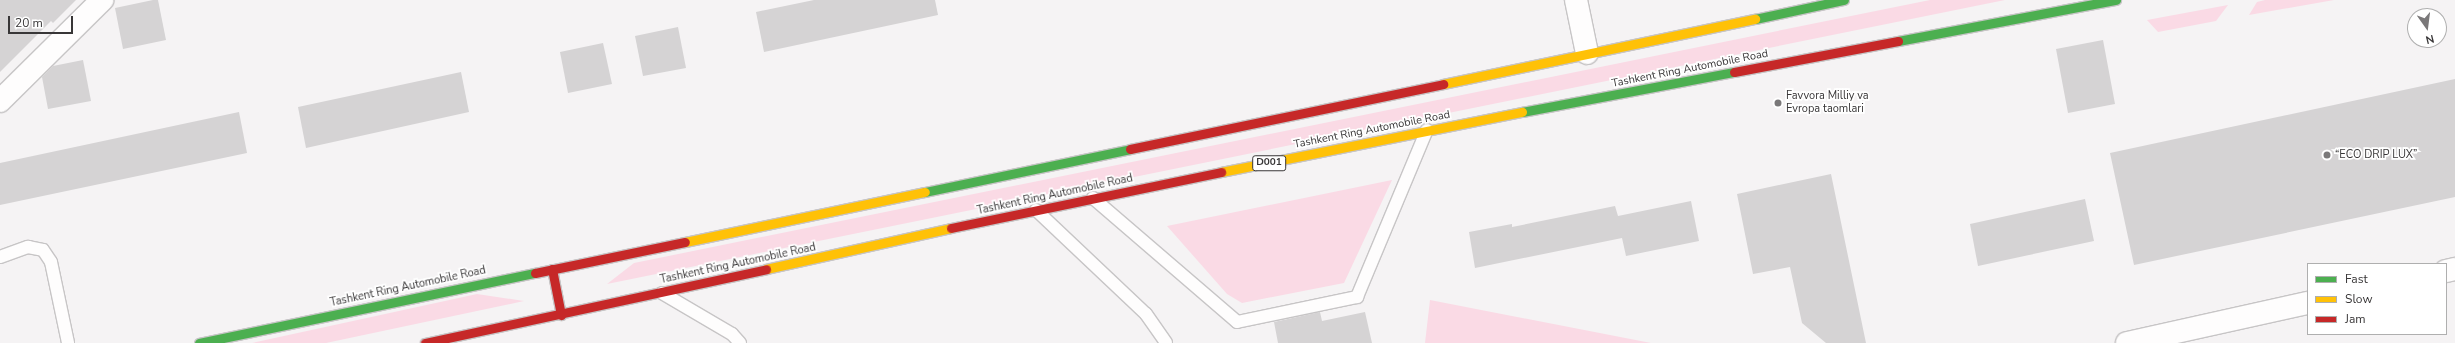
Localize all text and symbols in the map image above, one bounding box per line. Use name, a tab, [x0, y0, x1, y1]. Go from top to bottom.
scale bar	[10, 8, 75, 34]
north arrow	[2407, 8, 2447, 48]
text: 20 m	[15, 15, 43, 31]
text: N	[2424, 31, 2436, 47]
street label: Tashkent Ring Automobile Road	[1611, 47, 1769, 91]
place label: Favvora Milliy va Evropa taomlari	[1786, 90, 1869, 116]
marker: Favvora Milliy va Evropa taomlari	[1773, 98, 1783, 108]
street label: Tashkent Ring Automobile Road	[1293, 108, 1451, 152]
place label: “ECO DRIP LUX”	[2335, 148, 2417, 162]
marker: “ECO DRIP LUX”	[2322, 150, 2332, 160]
road number: D001	[1252, 155, 1286, 171]
street label: Tashkent Ring Automobile Road	[976, 172, 1134, 218]
street label: Tashkent Ring Automobile Road	[659, 241, 817, 287]
legend	[2307, 263, 2447, 335]
street label: Tashkent Ring Automobile Road	[329, 264, 487, 310]
text: Fast	[2345, 271, 2368, 287]
text: Slow	[2345, 291, 2373, 307]
text: Jam	[2345, 311, 2366, 327]

